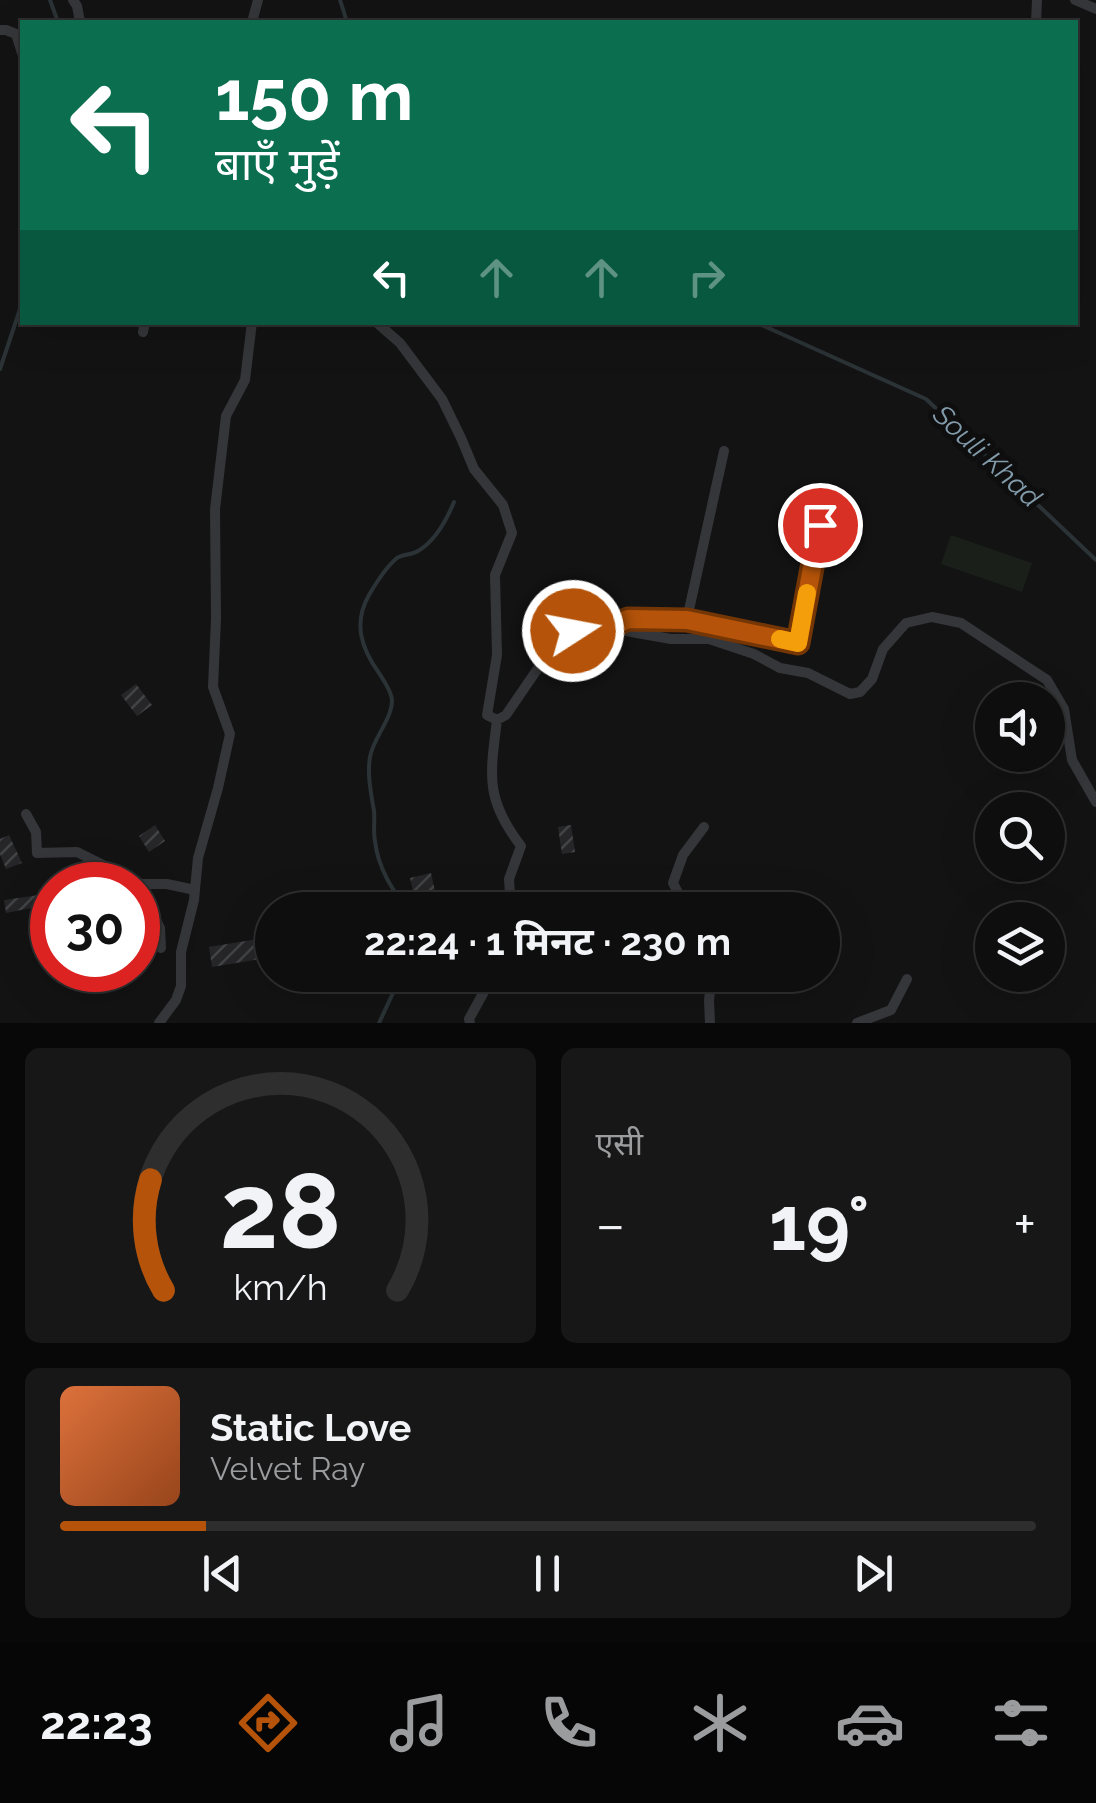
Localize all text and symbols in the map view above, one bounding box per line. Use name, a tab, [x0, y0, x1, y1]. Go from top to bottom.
text: 150 m	[215, 54, 413, 136]
icon: left	[50, 60, 180, 190]
text: बाएँ मुड़ें	[215, 138, 340, 191]
icon: left	[364, 250, 419, 305]
icon: ahead	[469, 250, 524, 305]
icon: ahead	[574, 250, 629, 305]
icon: right	[679, 250, 734, 305]
water label: Souli Khad	[926, 397, 1049, 515]
pin	[778, 483, 863, 568]
icon: arrive	[793, 498, 848, 553]
position arrow	[521, 579, 625, 683]
map controls	[975, 682, 1065, 992]
button: sound	[975, 682, 1065, 772]
button: search	[975, 792, 1065, 882]
speed limit sign: 30	[30, 862, 160, 992]
button: layers	[975, 902, 1065, 992]
text: 22:24 · 1 मिनट · 230 m	[364, 919, 731, 964]
text: एसी	[596, 1125, 643, 1162]
text: 28	[220, 1150, 341, 1272]
text: 19°	[769, 1179, 869, 1268]
text: −	[596, 1192, 625, 1257]
text: +	[1013, 1192, 1036, 1257]
text: km/h	[233, 1266, 327, 1308]
text: Static Love	[210, 1405, 411, 1450]
text: Velvet Ray	[210, 1450, 365, 1487]
icon: previous	[195, 1546, 250, 1601]
icon: pause	[520, 1546, 575, 1601]
icon: next	[846, 1546, 901, 1601]
icon: directions	[233, 1688, 303, 1758]
icon: music	[384, 1688, 454, 1758]
icon: phone	[534, 1688, 604, 1758]
icon: climate	[685, 1688, 755, 1758]
icon: car	[835, 1688, 905, 1758]
icon: filters	[986, 1688, 1056, 1758]
text: 22:23	[40, 1697, 153, 1750]

